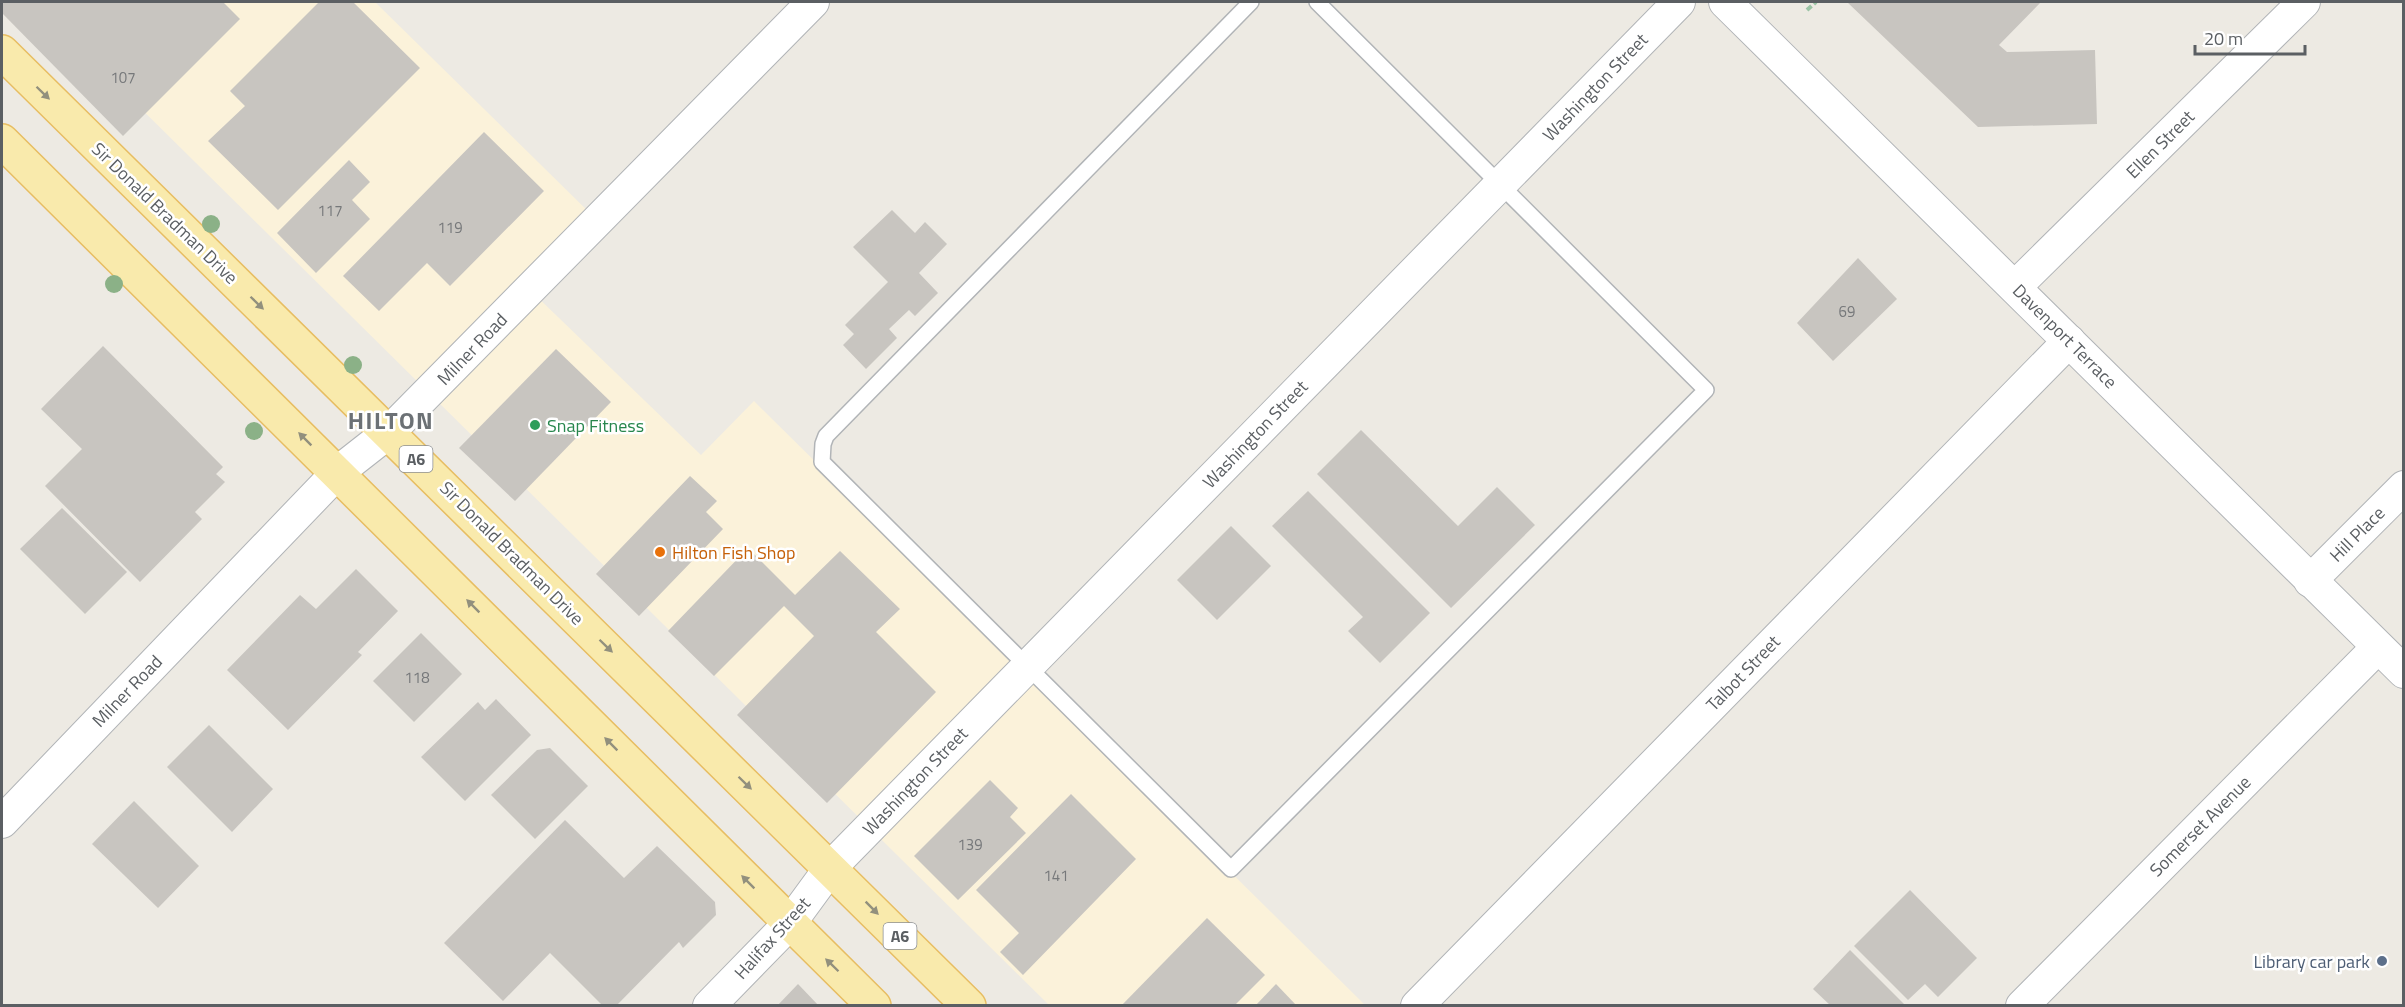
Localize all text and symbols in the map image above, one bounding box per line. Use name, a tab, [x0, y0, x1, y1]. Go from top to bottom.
scale bar	[2195, 18, 2304, 56]
text: 20 m	[2204, 25, 2243, 52]
street label: Washington Street	[1536, 26, 1654, 147]
house number: 107	[110, 66, 136, 89]
one-way arrow	[36, 86, 51, 100]
street label: Ellen Street	[2120, 103, 2201, 184]
street label: Sir Donald Bradman Drive	[86, 136, 244, 290]
house number: 117	[317, 199, 343, 222]
house number: 119	[437, 216, 463, 239]
street label: Davenport Terrace	[2006, 277, 2124, 395]
one-way arrow	[250, 296, 265, 310]
house number: 69	[1839, 300, 1855, 323]
street label: Milner Road	[431, 307, 513, 391]
street label: Washington Street	[1196, 373, 1314, 494]
district label: HILTON	[348, 402, 434, 438]
place label: Snap Fitness	[547, 412, 644, 439]
marker: Snap Fitness	[528, 418, 542, 432]
one-way arrow	[297, 432, 312, 446]
road number: A6	[400, 446, 432, 472]
street label: Sir Donald Bradman Drive	[434, 475, 590, 631]
street label: Hill Place	[2323, 500, 2391, 568]
place label: Hilton Fish Shop	[672, 539, 796, 566]
marker: Hilton Fish Shop	[653, 545, 667, 559]
one-way arrow	[466, 600, 480, 614]
street label: Talbot Street	[1700, 628, 1787, 717]
one-way arrow	[598, 639, 613, 653]
street label: Milner Road	[86, 649, 168, 733]
house number: 118	[404, 666, 430, 689]
street label: Washington Street	[856, 720, 974, 841]
one-way arrow	[604, 738, 618, 752]
street label: Somerset Avenue	[2143, 769, 2257, 883]
one-way arrow	[737, 775, 751, 789]
house number: 139	[957, 833, 983, 856]
house number: 141	[1043, 864, 1069, 887]
one-way arrow	[742, 876, 756, 890]
street label: Halifax Street	[728, 890, 817, 985]
one-way arrow	[865, 901, 879, 915]
road number: A6	[884, 923, 916, 949]
place label: Library car park	[2253, 948, 2370, 975]
marker: Library car park	[2375, 954, 2389, 968]
one-way arrow	[826, 958, 840, 972]

